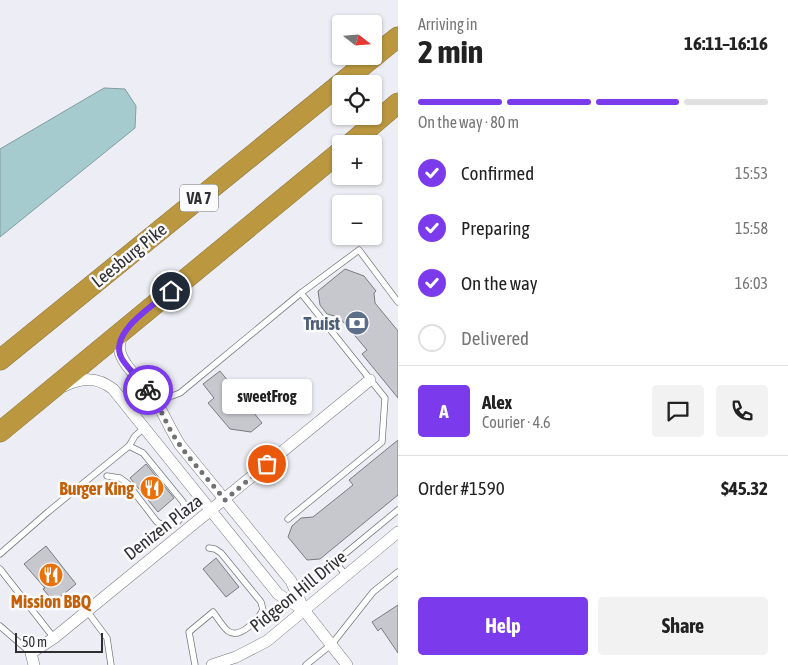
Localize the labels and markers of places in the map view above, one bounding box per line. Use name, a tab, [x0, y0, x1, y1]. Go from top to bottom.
pin	[150, 270, 192, 312]
bank icon: Truist	[344, 310, 370, 336]
place label: Truist	[303, 313, 341, 334]
callout: sweetFrog	[222, 379, 312, 414]
pin	[246, 443, 288, 485]
restaurant icon: Burger King	[139, 475, 165, 501]
place label: Burger King	[59, 478, 134, 499]
restaurant icon: Mission BBQ	[38, 562, 64, 588]
place label: Mission BBQ	[11, 591, 92, 612]

